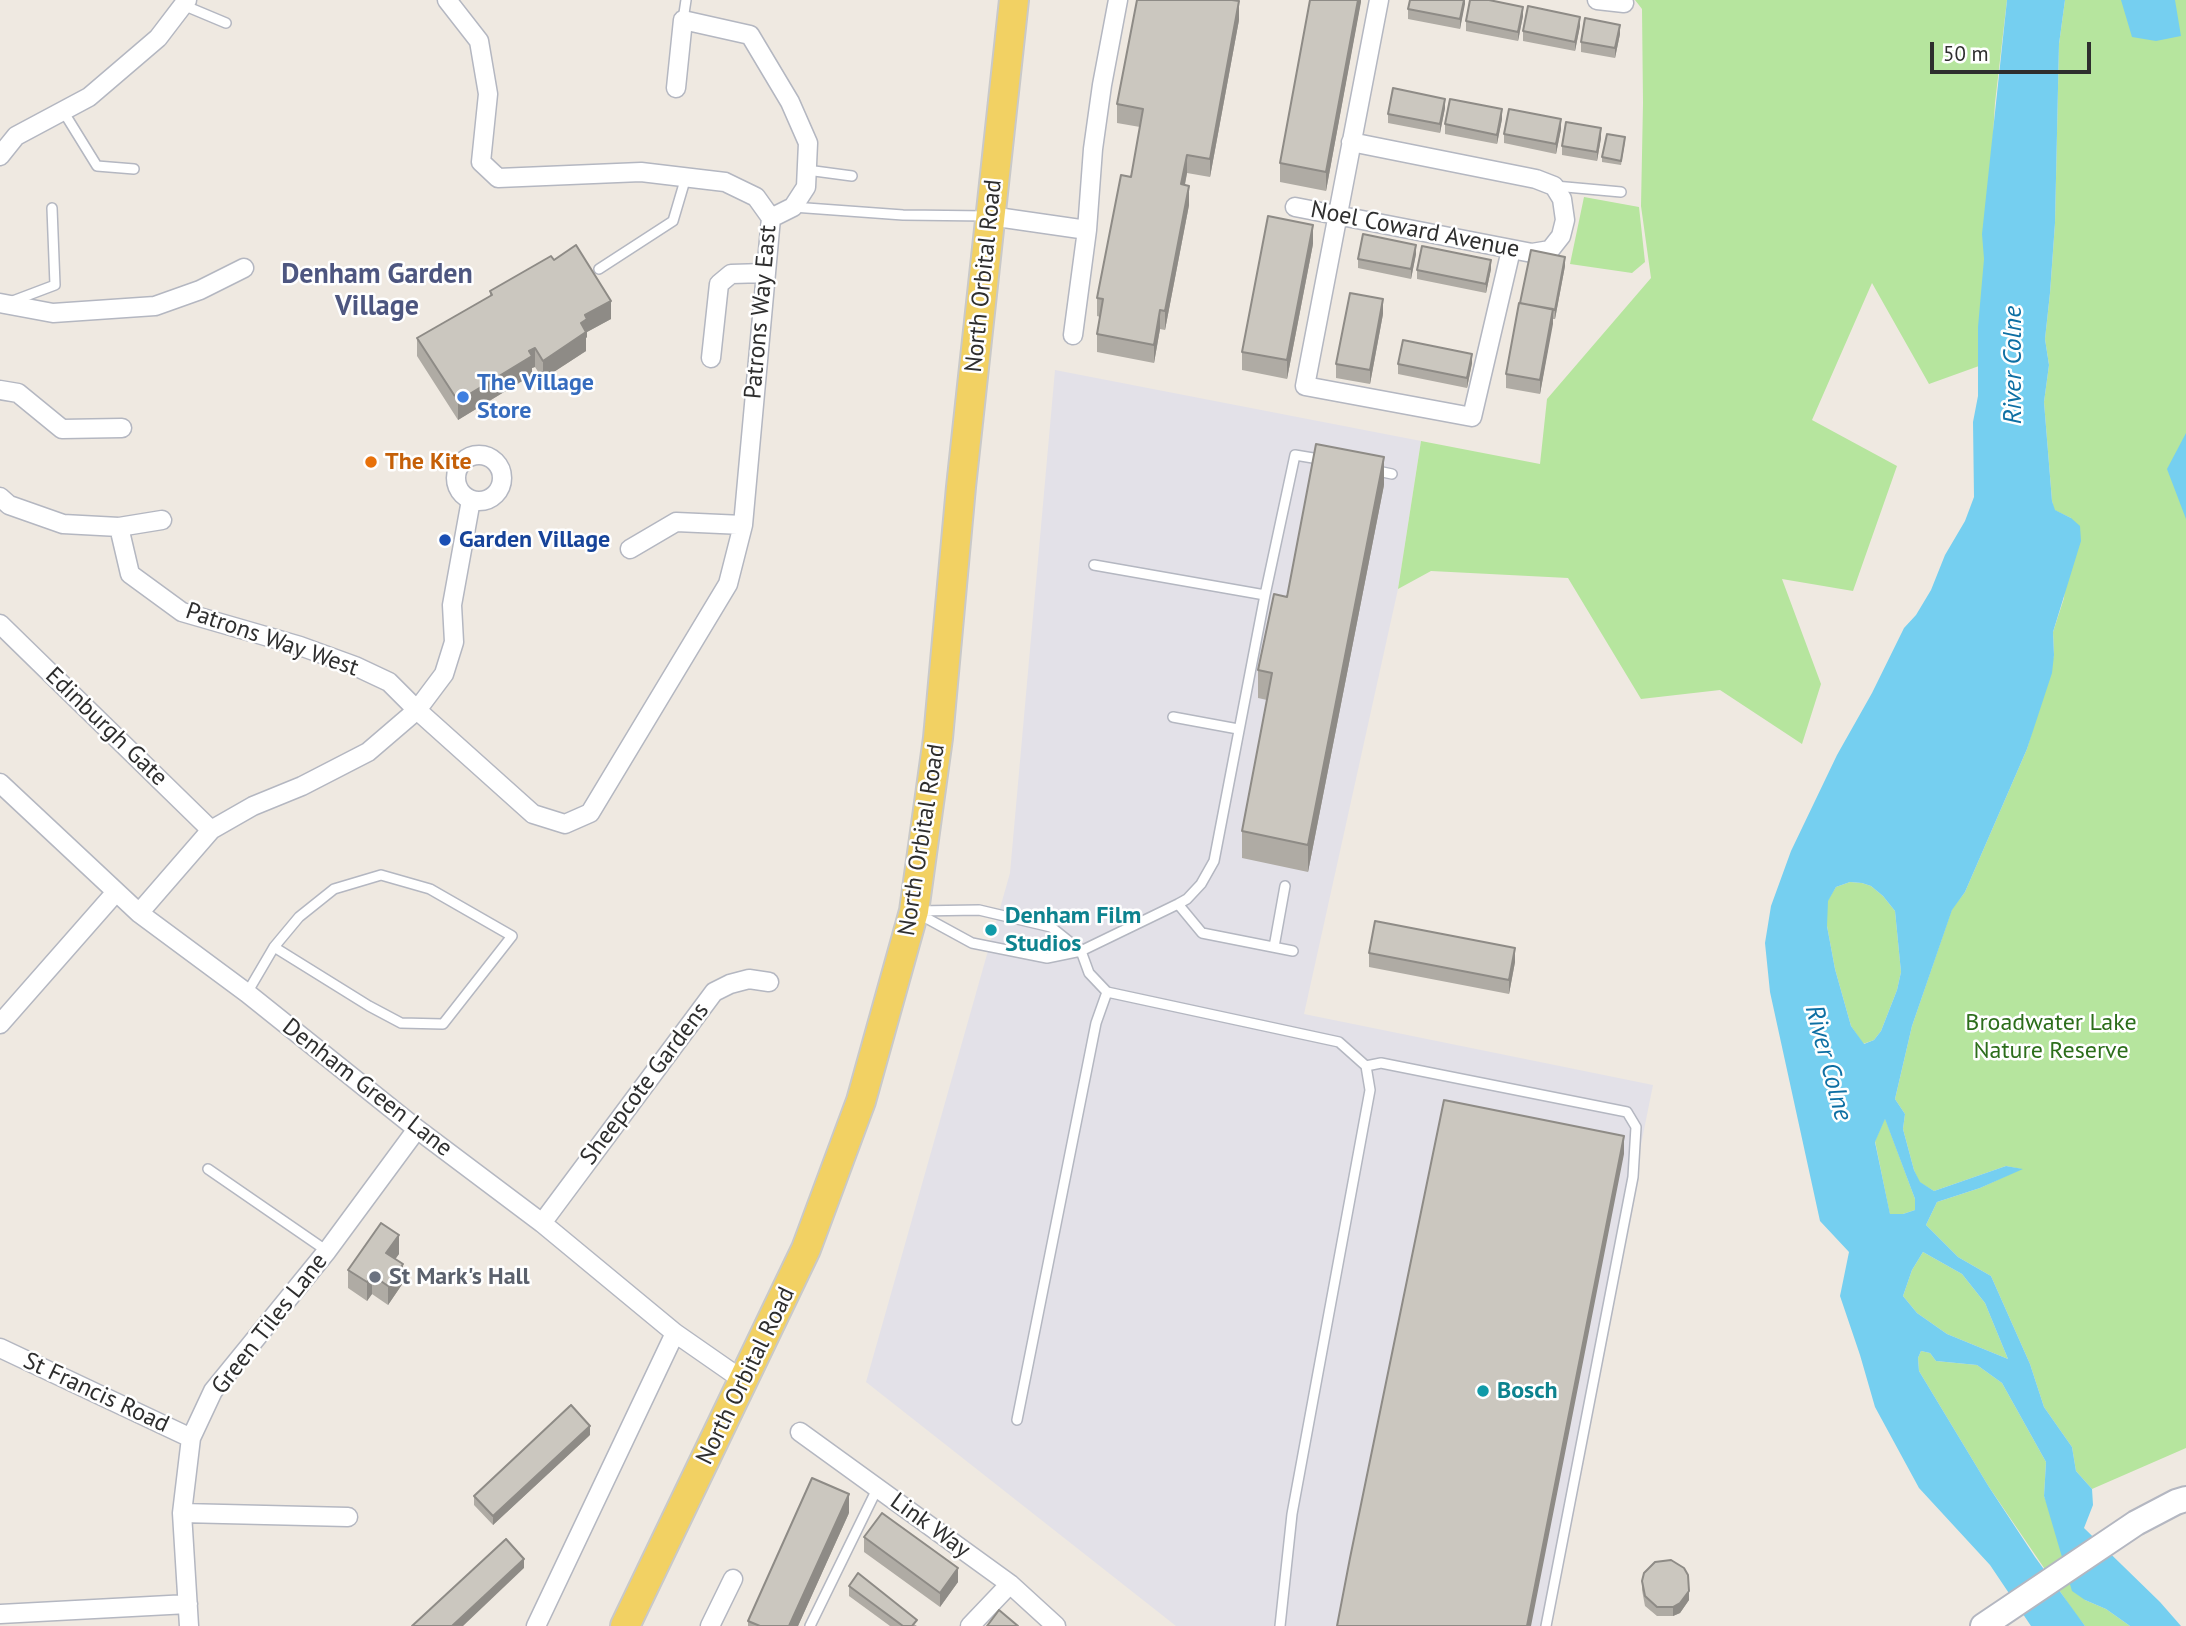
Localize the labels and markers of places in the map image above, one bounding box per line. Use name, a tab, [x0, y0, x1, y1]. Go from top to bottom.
place label: The Village Store	[477, 369, 594, 425]
marker: The Village Store	[455, 389, 471, 405]
place label: The Kite	[385, 448, 472, 476]
marker: The Kite	[363, 454, 379, 470]
place label: Garden Village	[459, 526, 610, 554]
marker: Garden Village	[437, 532, 453, 548]
place label: Denham Film Studios	[1005, 902, 1141, 958]
marker: Denham Film Studios	[983, 922, 999, 938]
place label: St Mark's Hall	[389, 1263, 530, 1291]
marker: St Mark's Hall	[367, 1269, 383, 1285]
place label: Bosch	[1497, 1377, 1558, 1405]
marker: Bosch	[1475, 1383, 1491, 1399]

